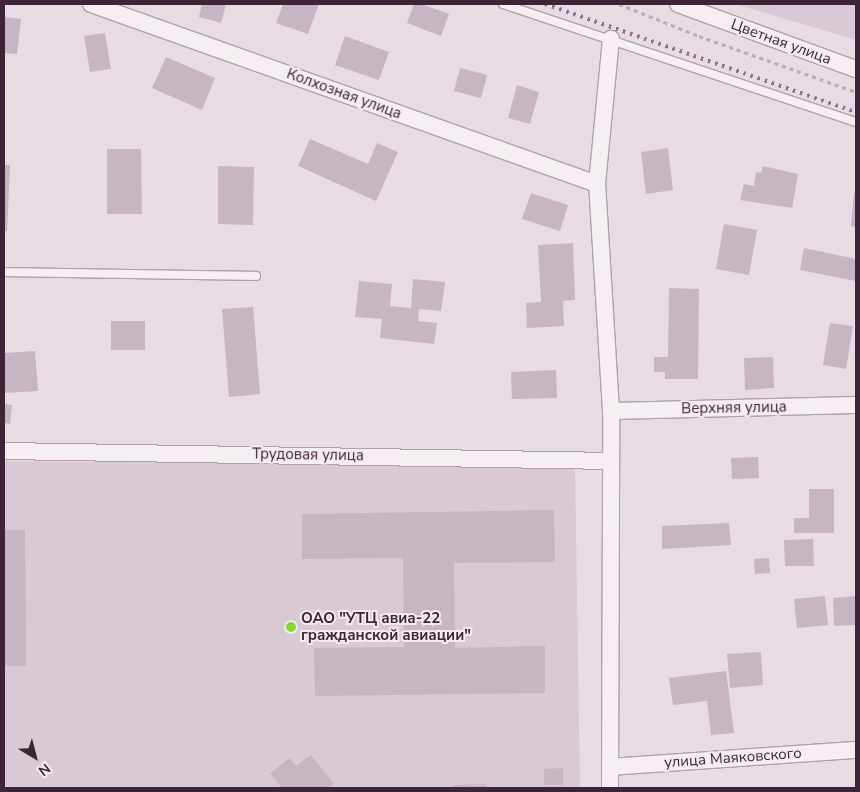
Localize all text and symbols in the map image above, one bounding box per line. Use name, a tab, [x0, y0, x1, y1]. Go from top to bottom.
street label: Цветная улица	[728, 15, 834, 69]
street label: Колхозная улица	[284, 65, 404, 123]
street label: Верхняя улица	[681, 398, 787, 418]
street label: Трудовая улица	[252, 445, 364, 465]
place label: ОАО "УТЦ авиа-22 гражданской авиации"	[301, 609, 471, 644]
marker: ОАО "УТЦ авиа-22 гражданской авиации"	[285, 621, 297, 633]
north arrow	[10, 732, 60, 782]
street label: улица Маяковского	[664, 744, 802, 772]
text: N	[34, 759, 54, 780]

